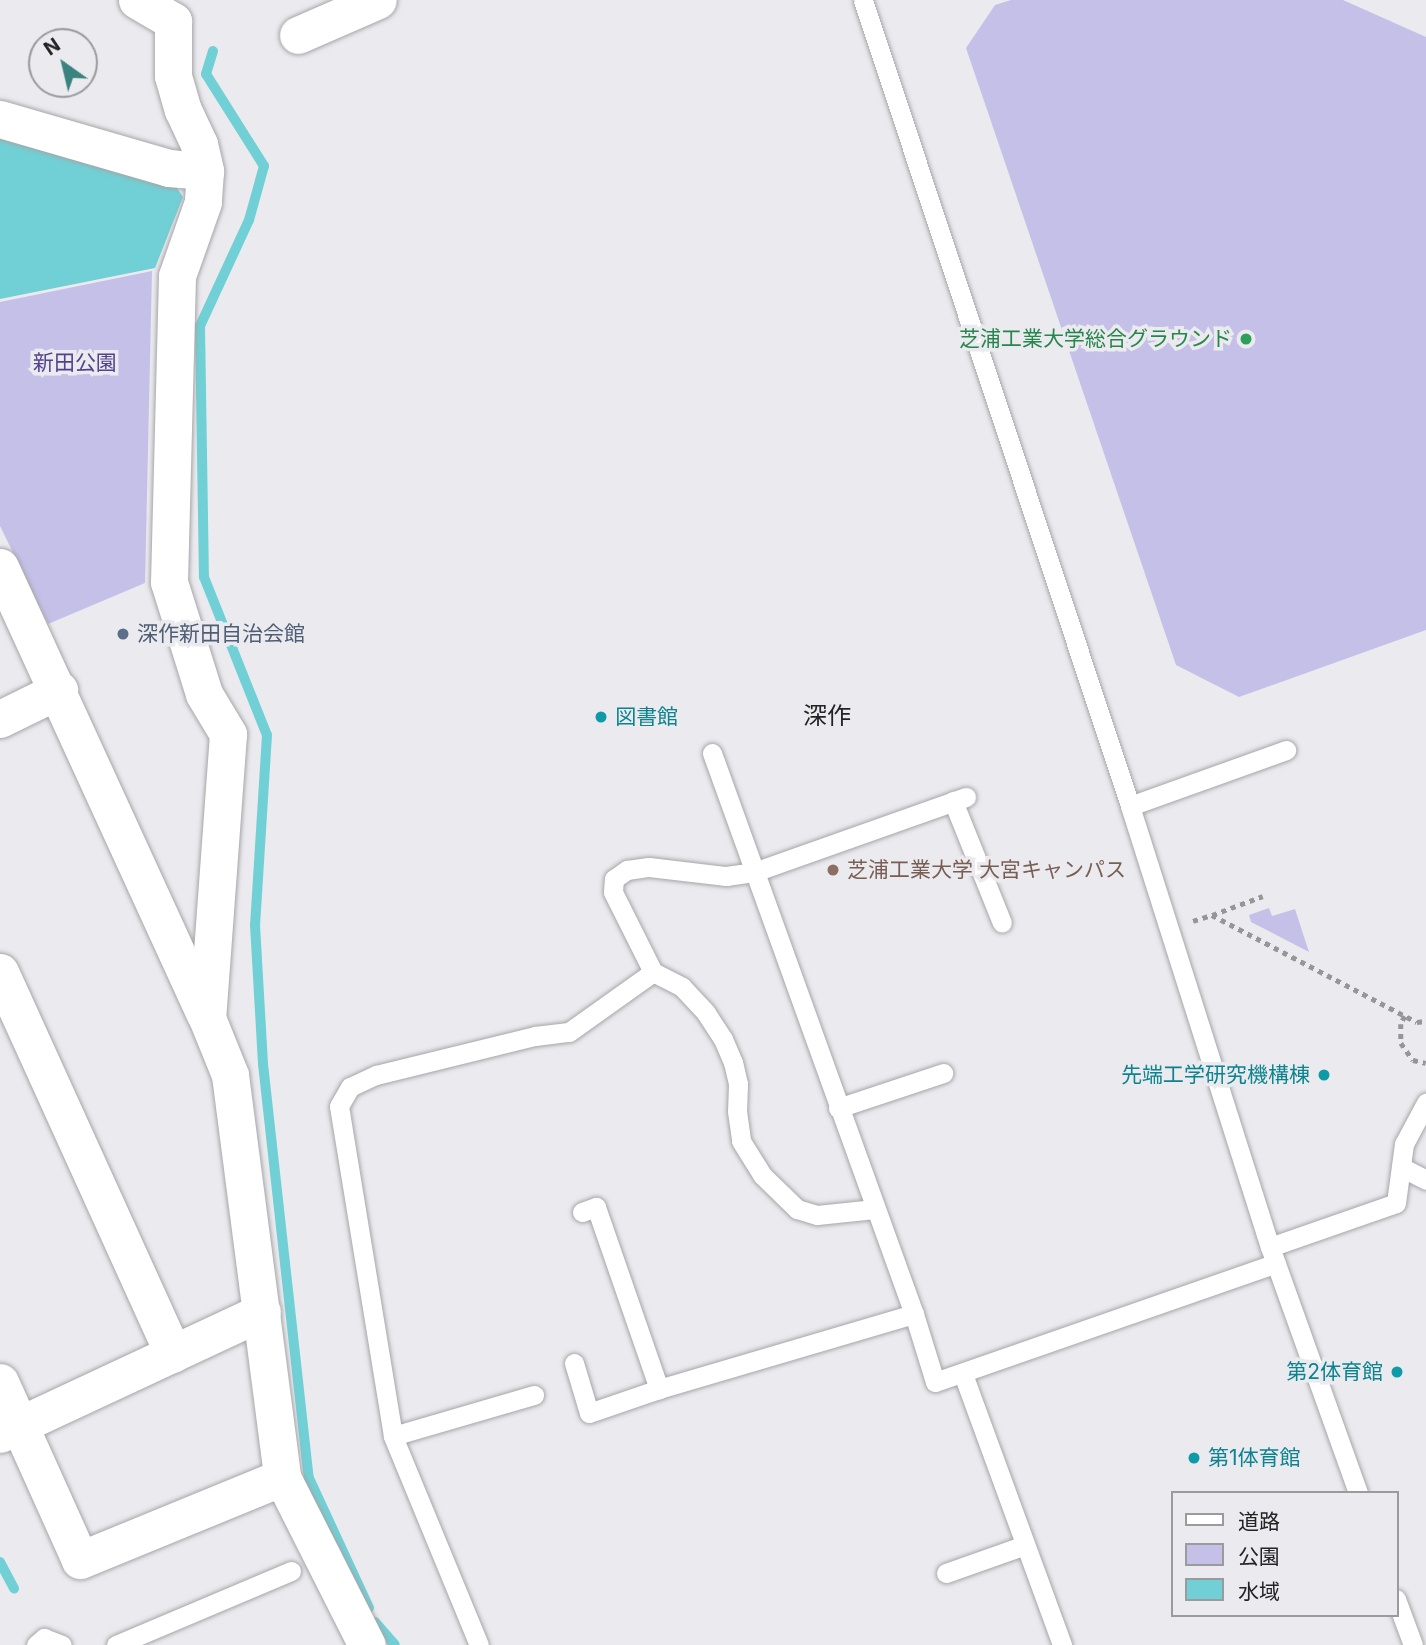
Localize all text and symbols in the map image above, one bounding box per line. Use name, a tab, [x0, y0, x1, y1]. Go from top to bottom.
north arrow	[28, 28, 98, 98]
text: N	[40, 33, 65, 60]
place label: 芝浦工業大学総合グラウンド	[959, 326, 1232, 352]
marker: 芝浦工業大学総合グラウンド	[1238, 331, 1254, 347]
park label: 新田公園	[33, 350, 117, 376]
place label: 深作新田自治会館	[137, 621, 305, 647]
marker: 深作新田自治会館	[115, 626, 131, 642]
district label: 深作	[803, 702, 851, 730]
place label: 図書館	[615, 704, 678, 730]
marker: 図書館	[593, 709, 609, 725]
place label: 芝浦工業大学 大宮キャンパス	[847, 857, 1126, 883]
marker: 芝浦工業大学 大宮キャンパス	[825, 862, 841, 878]
place label: 先端工学研究機構棟	[1121, 1062, 1310, 1088]
marker: 先端工学研究機構棟	[1316, 1067, 1332, 1083]
place label: 第2体育館	[1286, 1359, 1383, 1385]
marker: 第2体育館	[1389, 1364, 1405, 1380]
place label: 第1体育館	[1208, 1445, 1301, 1471]
marker: 第1体育館	[1186, 1450, 1202, 1466]
legend	[1170, 1491, 1398, 1617]
text: 道路	[1238, 1509, 1280, 1534]
text: 公園	[1238, 1544, 1280, 1569]
text: 水域	[1238, 1579, 1280, 1604]

